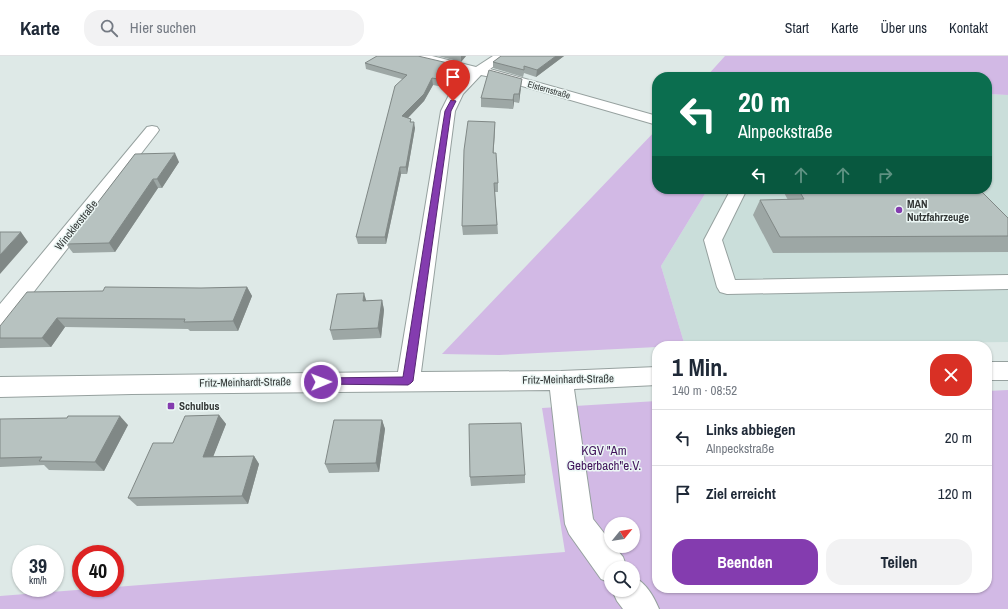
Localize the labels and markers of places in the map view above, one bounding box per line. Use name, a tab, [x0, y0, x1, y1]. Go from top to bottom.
pin	[436, 60, 470, 101]
place label: MAN Nutzfahrzeuge	[907, 197, 969, 224]
marker: MAN Nutzfahrzeuge	[894, 205, 904, 215]
place label: Schulbus	[179, 399, 220, 413]
marker: Schulbus	[166, 401, 176, 411]

